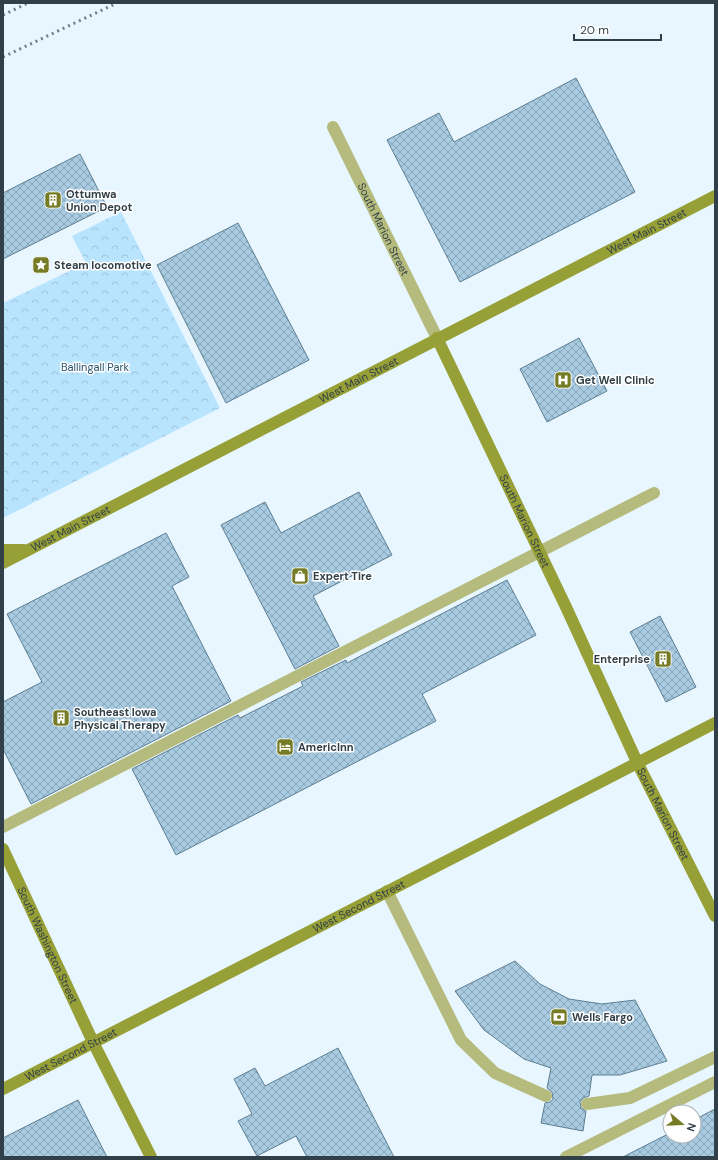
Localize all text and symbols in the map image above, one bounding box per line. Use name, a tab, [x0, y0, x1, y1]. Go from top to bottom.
scale bar	[574, 16, 661, 42]
text: 20 m	[580, 22, 609, 38]
street label: South Marion Street	[355, 181, 412, 278]
place label: Ottumwa Union Depot	[66, 187, 133, 214]
building icon: Ottumwa Union Depot	[43, 190, 63, 210]
street label: West Main Street	[605, 205, 689, 257]
place icon: Steam locomotive	[31, 255, 51, 275]
place label: Steam locomotive	[54, 258, 152, 272]
street label: West Main Street	[317, 354, 401, 406]
park label: Ballingall Park	[61, 360, 130, 374]
hospital icon: Get Well Clinic	[553, 370, 573, 390]
place label: Get Well Clinic	[576, 373, 655, 387]
street label: South Marion Street	[496, 472, 553, 570]
street label: West Main Street	[29, 502, 113, 554]
shop icon: Expert Tire	[290, 566, 310, 586]
place label: Expert Tire	[313, 569, 372, 583]
building icon: Enterprise	[653, 649, 673, 669]
place label: Enterprise	[594, 652, 650, 666]
place label: Southeast Iowa Physical Therapy	[74, 705, 166, 732]
building icon: Southeast Iowa Physical Therapy	[51, 708, 71, 728]
hotel icon: AmericInn	[275, 737, 295, 757]
place label: AmericInn	[298, 740, 354, 754]
street label: South Marion Street	[634, 765, 693, 862]
street label: West Second Street	[310, 877, 407, 936]
street label: South Washington Street	[15, 885, 81, 1006]
bank icon: Wells Fargo	[549, 1007, 569, 1027]
place label: Wells Fargo	[572, 1010, 633, 1024]
street label: West Second Street	[22, 1025, 119, 1084]
north arrow	[662, 1104, 702, 1144]
text: N	[684, 1121, 699, 1133]

